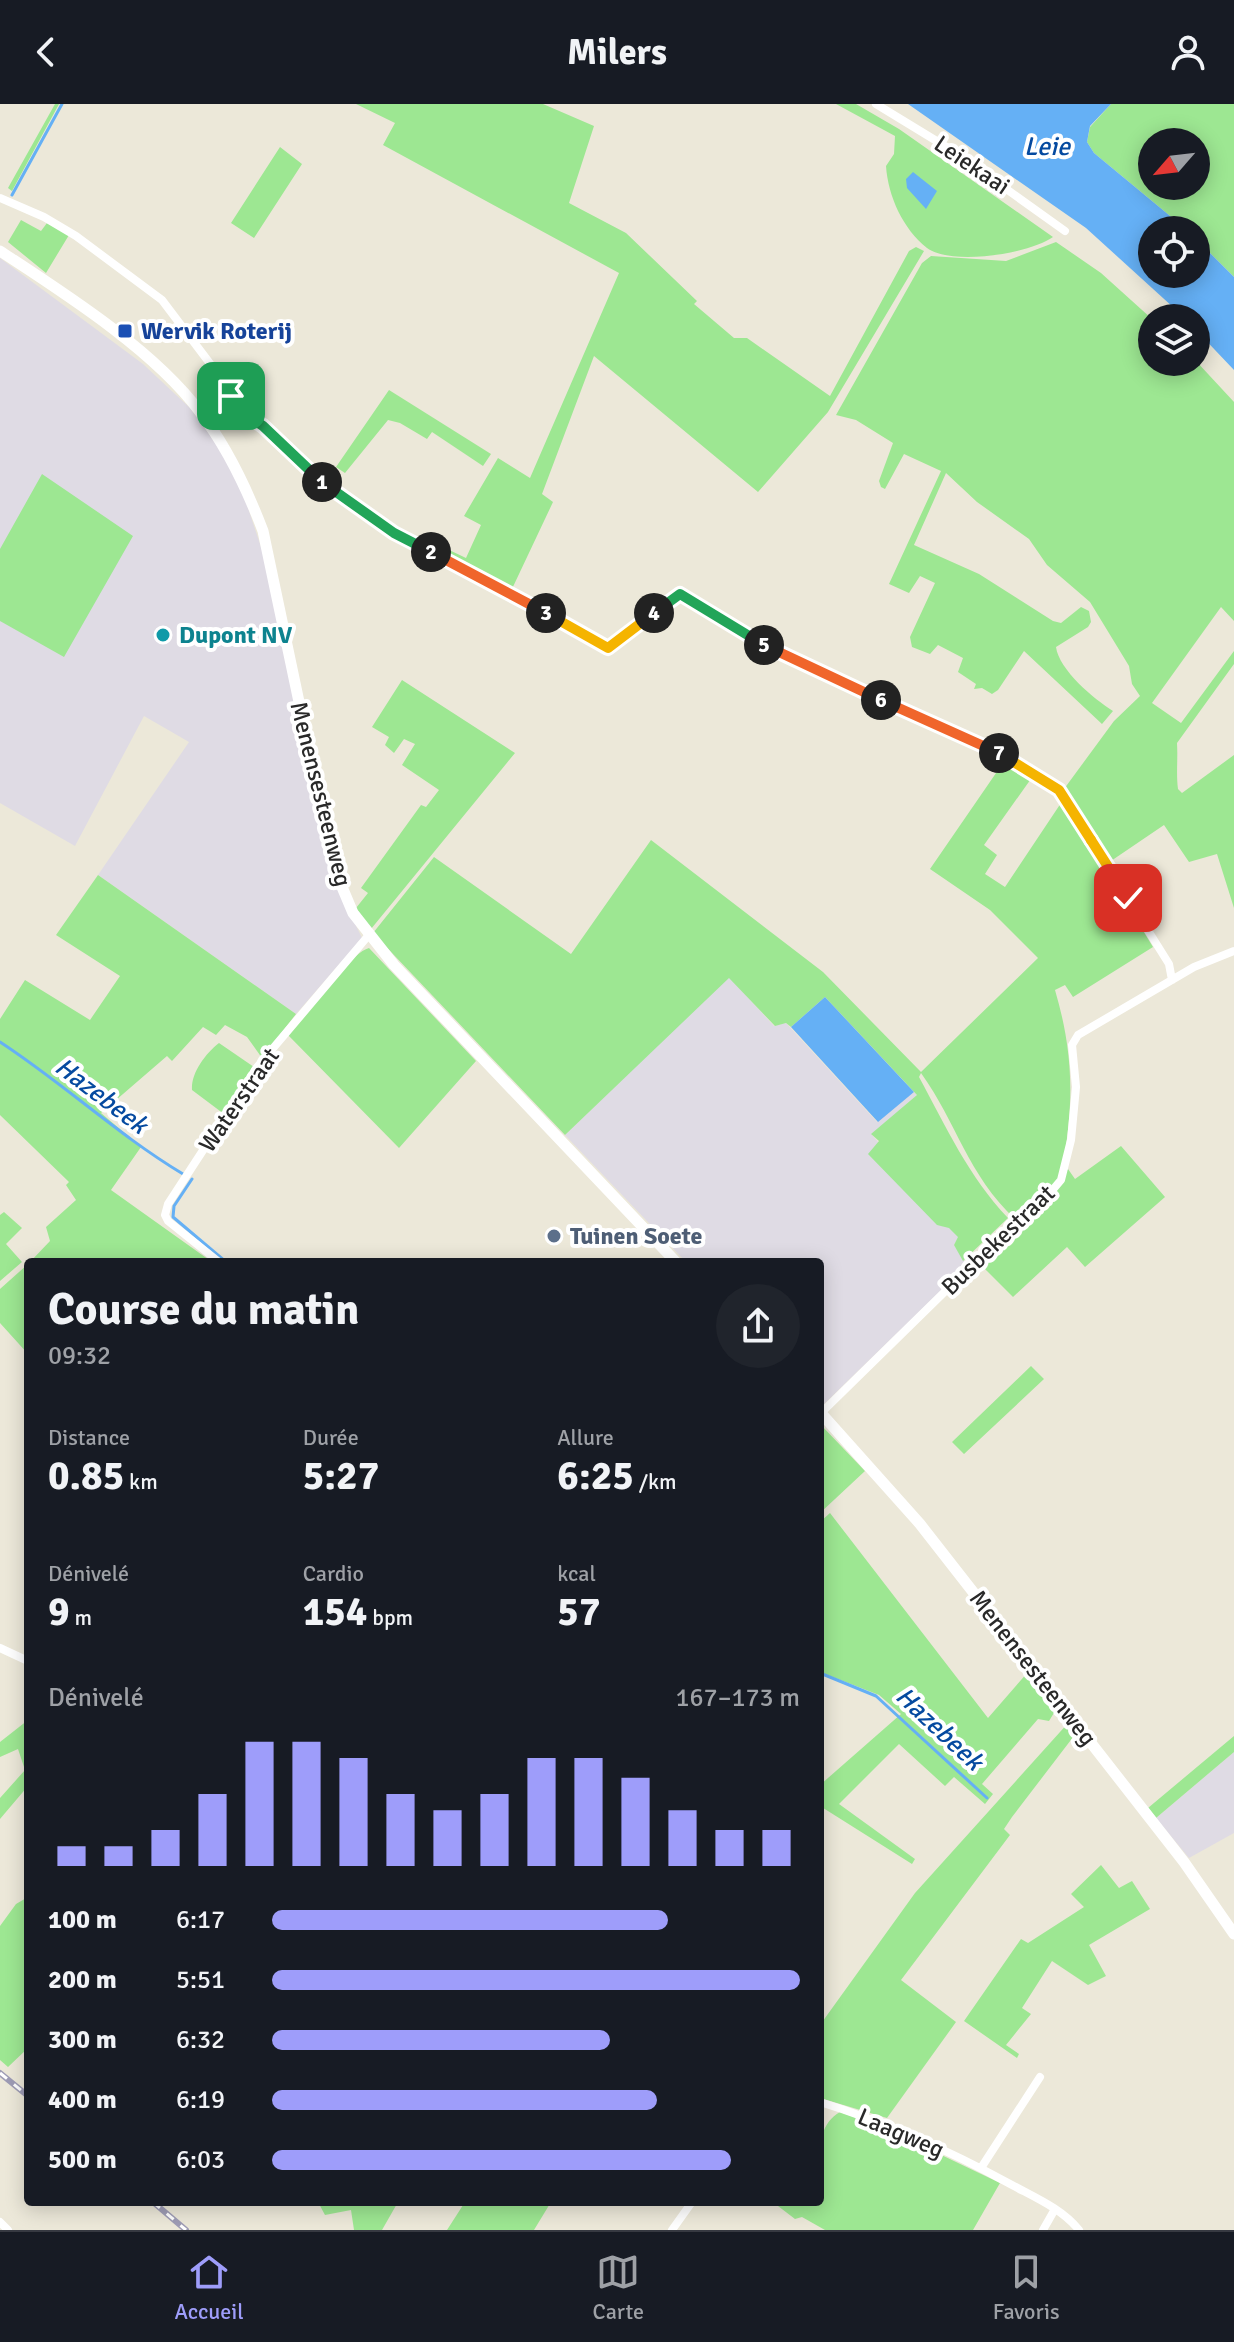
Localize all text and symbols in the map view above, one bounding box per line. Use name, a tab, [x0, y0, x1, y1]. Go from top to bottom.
icon: back	[24, 30, 68, 74]
text: Milers	[567, 30, 667, 75]
icon: person	[1166, 30, 1210, 74]
north arrow	[1138, 128, 1210, 200]
map controls	[1138, 128, 1210, 376]
street label: Leiekaai	[928, 129, 1016, 201]
water label: Leie	[1024, 131, 1072, 163]
button: locate	[1138, 216, 1210, 288]
button: layers	[1138, 304, 1210, 376]
place label: Wervik Roterij	[141, 316, 292, 346]
marker: Wervik Roterij	[116, 322, 134, 340]
pin	[197, 362, 265, 430]
icon: arrive	[209, 374, 253, 418]
pin: 1	[302, 462, 342, 502]
text: 1	[316, 468, 328, 495]
pin: 2	[411, 532, 451, 572]
text: 2	[425, 538, 437, 565]
pin: 3	[526, 593, 566, 633]
pin: 4	[634, 593, 674, 633]
text: 3	[540, 599, 552, 626]
text: 4	[648, 599, 660, 626]
place label: Dupont NV	[179, 620, 293, 650]
pin: 5	[744, 625, 784, 665]
marker: Dupont NV	[154, 626, 172, 644]
text: 5	[758, 631, 770, 658]
pin: 6	[861, 680, 901, 720]
text: 6	[875, 686, 887, 713]
street label: Menensesteenweg	[284, 699, 358, 889]
pin: 7	[979, 733, 1019, 773]
text: 7	[993, 739, 1005, 766]
pin	[1094, 864, 1162, 932]
icon: check	[1106, 876, 1150, 920]
street label: Waterstraat	[192, 1042, 286, 1158]
water label: Hazebeek	[48, 1051, 155, 1142]
street label: Busbekestraat	[935, 1178, 1061, 1302]
place label: Tuinen Soete	[570, 1221, 703, 1251]
marker: Tuinen Soete	[545, 1227, 563, 1245]
text: Course du matin	[48, 1283, 359, 1337]
button: share	[716, 1284, 800, 1368]
text: 09:32	[48, 1340, 111, 1372]
text: Distance	[48, 1424, 130, 1451]
text: Durée	[303, 1424, 359, 1451]
text: Allure	[557, 1424, 614, 1451]
text: 0.85	[48, 1451, 124, 1501]
text: 5:27	[303, 1451, 379, 1501]
text: 6:25	[557, 1451, 634, 1501]
text: km	[124, 1468, 158, 1495]
text: /km	[634, 1468, 677, 1495]
text: Dénivelé	[48, 1560, 129, 1587]
text: Cardio	[303, 1560, 364, 1587]
text: kcal	[557, 1560, 596, 1587]
street label: Menensesteenweg	[963, 1584, 1103, 1752]
text: 9	[48, 1587, 70, 1637]
text: 154	[303, 1587, 367, 1637]
text: 57	[557, 1587, 601, 1637]
text: m	[70, 1604, 92, 1631]
text: bpm	[367, 1604, 413, 1631]
water label: Hazebeek	[889, 1681, 991, 1779]
text: Dénivelé	[48, 1682, 144, 1714]
text: 167–173 m	[676, 1682, 800, 1714]
text: 100 m	[48, 1904, 117, 1936]
text: 6:17	[176, 1904, 225, 1936]
text: 200 m	[48, 1964, 117, 1996]
text: 5:51	[176, 1964, 225, 1996]
text: 300 m	[48, 2024, 117, 2056]
text: 6:32	[176, 2024, 225, 2056]
text: 400 m	[48, 2084, 117, 2116]
text: 6:19	[176, 2084, 225, 2116]
street label: Laagweg	[853, 2101, 949, 2165]
text: 500 m	[48, 2144, 117, 2176]
text: 6:03	[176, 2144, 225, 2176]
tab: Accueil	[174, 2250, 244, 2325]
tab: Carte	[593, 2250, 644, 2325]
tab: Favoris	[993, 2250, 1060, 2325]

